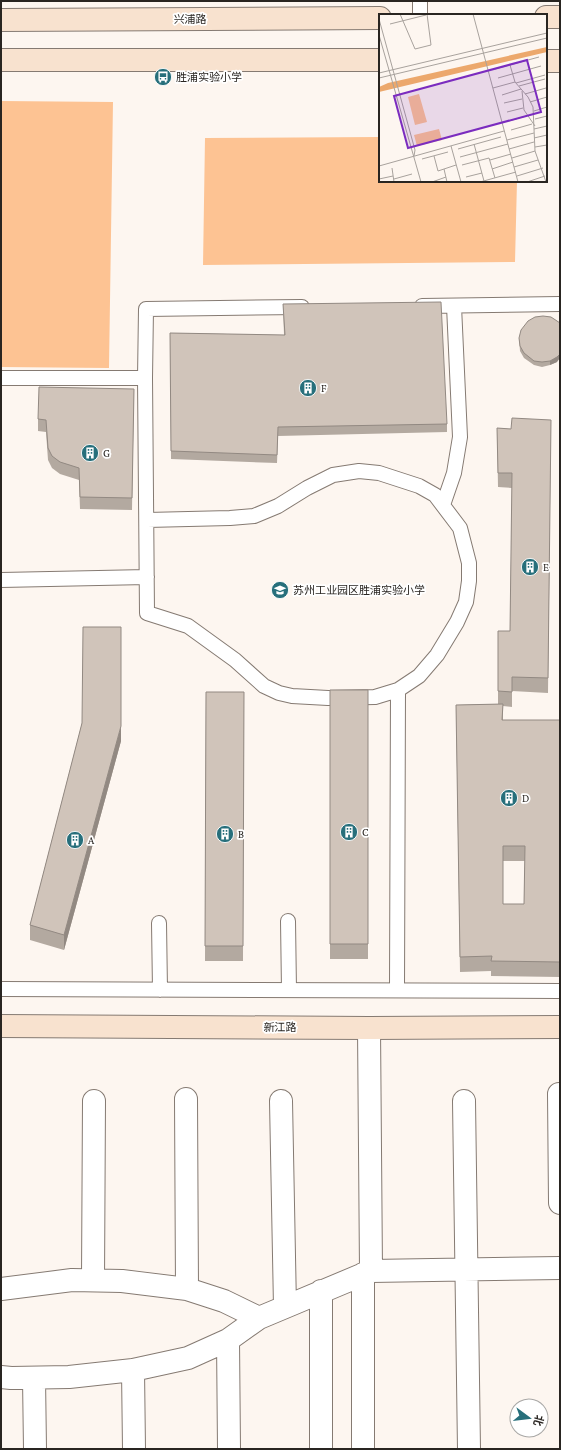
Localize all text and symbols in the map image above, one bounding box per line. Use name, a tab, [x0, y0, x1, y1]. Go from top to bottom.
street label: 兴浦路	[174, 13, 207, 25]
inset map	[379, 14, 547, 182]
bus stop icon: 胜浦实验小学	[153, 67, 173, 87]
place label: 胜浦实验小学	[176, 71, 242, 83]
building icon: F	[298, 378, 318, 398]
place label: F	[321, 382, 327, 394]
building icon: G	[80, 443, 100, 463]
place label: G	[103, 447, 110, 459]
building icon: E	[520, 557, 540, 577]
place label: E	[543, 561, 549, 573]
school or university icon: 苏州工业园区胜浦实验小学	[270, 580, 290, 600]
place label: 苏州工业园区胜浦实验小学	[293, 584, 425, 596]
building icon: D	[499, 788, 519, 808]
place label: D	[522, 792, 529, 804]
building icon: C	[339, 822, 359, 842]
building icon: B	[215, 824, 235, 844]
place label: C	[362, 826, 369, 838]
place label: B	[238, 828, 244, 840]
building icon: A	[65, 830, 85, 850]
place label: A	[88, 834, 95, 846]
street label: 新江路	[264, 1021, 297, 1033]
north arrow	[509, 1398, 549, 1438]
text: 北	[531, 1414, 546, 1427]

